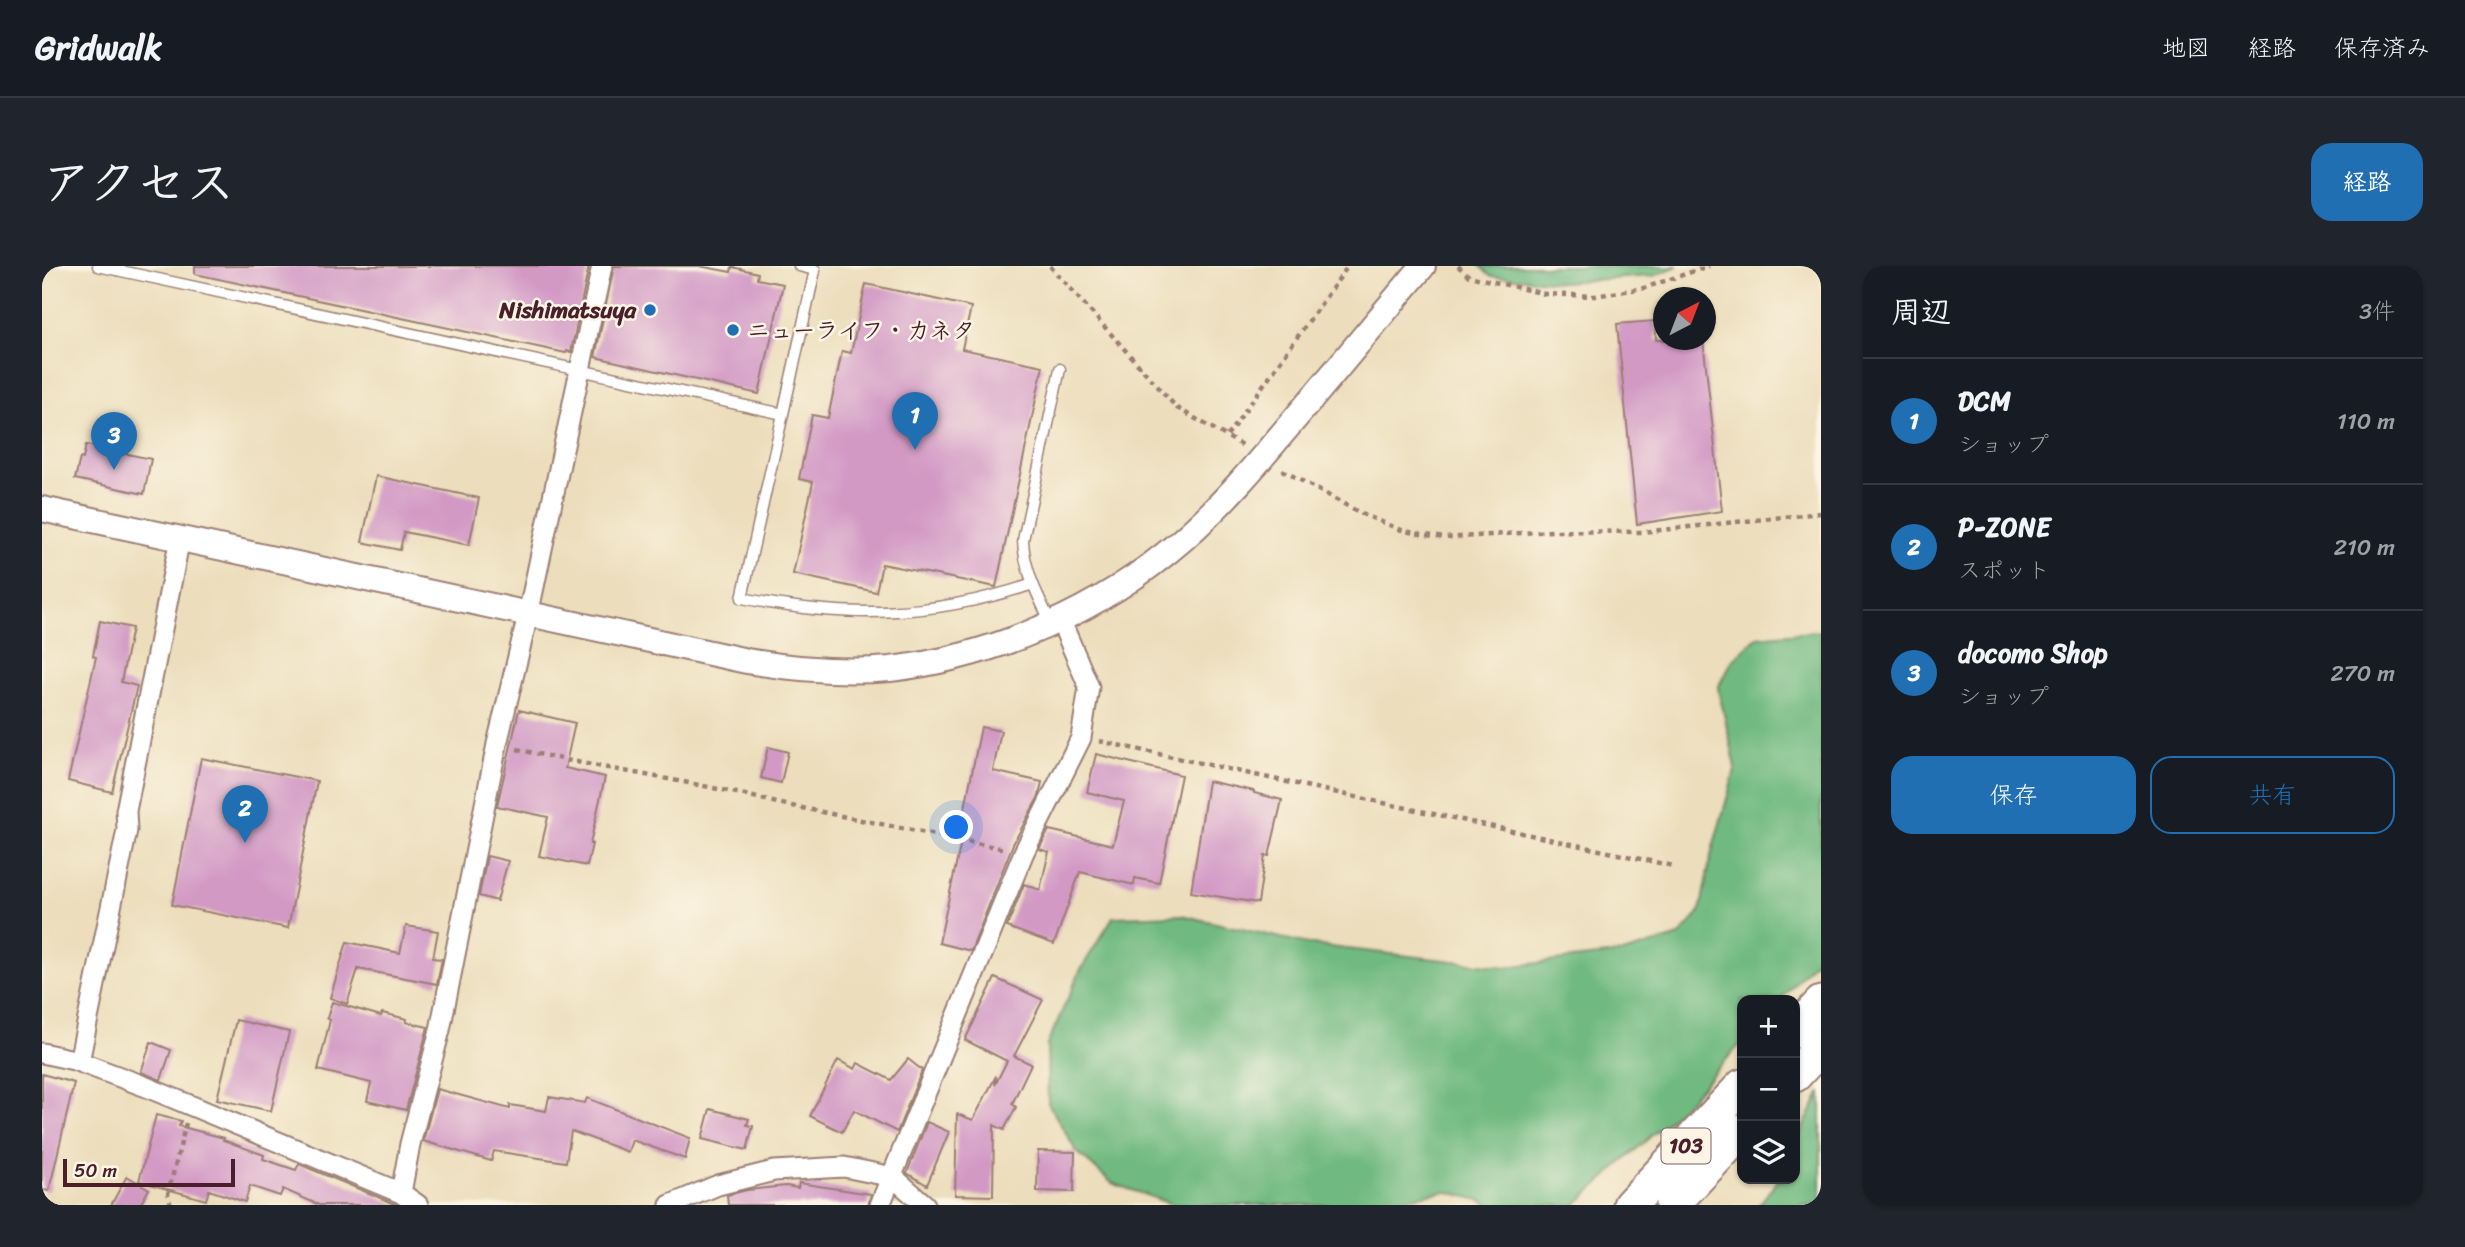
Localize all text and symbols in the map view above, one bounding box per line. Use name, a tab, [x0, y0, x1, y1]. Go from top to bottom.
text: Gridwalk	[35, 19, 162, 77]
text: 地図	[2162, 27, 2210, 69]
text: 経路	[2248, 27, 2296, 69]
text: 保存済み	[2334, 27, 2430, 69]
text: アクセス	[42, 139, 235, 226]
button: 経路	[2311, 143, 2423, 221]
text: 周辺	[1891, 285, 1951, 339]
north arrow	[1653, 287, 1716, 350]
place label: Nishimatsuya	[498, 290, 637, 331]
text: 3件	[2359, 291, 2395, 332]
marker: Nishimatsuya	[642, 302, 658, 318]
place label: ニューライフ・カネタ	[747, 310, 976, 351]
marker: ニューライフ・カネタ	[725, 322, 741, 338]
text: DCM	[1958, 378, 2011, 424]
pin: 1	[892, 392, 938, 450]
text: 1	[1909, 401, 1919, 442]
text: 110 m	[2337, 401, 2395, 442]
pin: 3	[91, 412, 137, 470]
text: ショップ	[1958, 424, 2049, 465]
text: P-ZONE	[1958, 504, 2050, 550]
text: 2	[1907, 527, 1921, 568]
text: 210 m	[2334, 527, 2395, 568]
text: スポット	[1958, 550, 2050, 591]
text: docomo Shop	[1958, 630, 2108, 676]
text: 3	[1908, 653, 1920, 694]
text: 270 m	[2330, 653, 2395, 694]
text: ショップ	[1958, 676, 2049, 717]
button: 保存	[1891, 756, 2136, 834]
button: 共有	[2150, 756, 2395, 834]
pin: 2	[222, 785, 268, 843]
your location	[939, 810, 973, 844]
map controls	[1737, 995, 1800, 1184]
button: +	[1737, 995, 1800, 1058]
button: −	[1737, 1058, 1800, 1121]
button: layers	[1737, 1121, 1800, 1184]
road number: 103	[1662, 1128, 1710, 1164]
text: 50 m	[74, 1154, 117, 1187]
scale bar	[63, 1156, 234, 1188]

